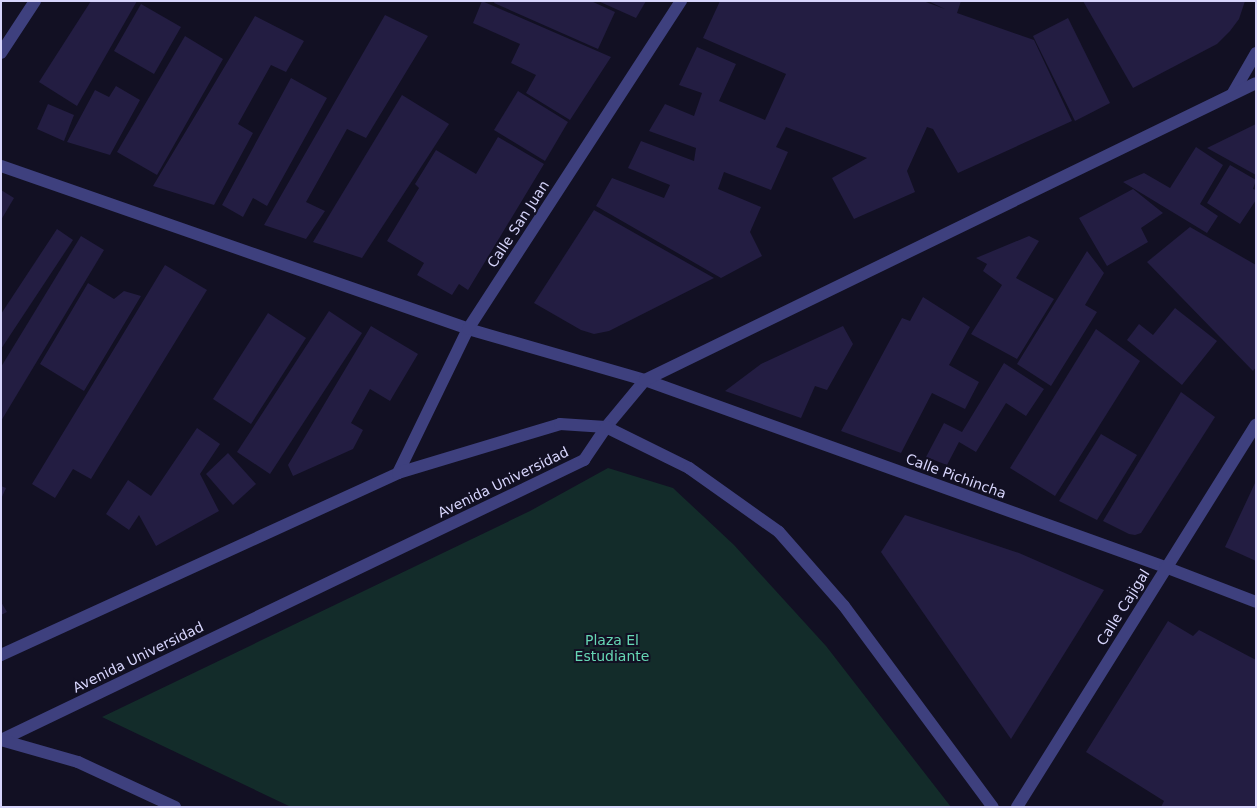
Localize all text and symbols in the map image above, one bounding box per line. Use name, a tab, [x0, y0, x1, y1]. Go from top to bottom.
street label: Calle San Juan	[484, 177, 552, 271]
street label: Avenida Universidad	[435, 443, 571, 521]
street label: Calle Pichincha	[903, 450, 1009, 502]
street label: Calle Cajigal	[1093, 566, 1153, 648]
street label: Avenida Universidad	[70, 618, 206, 696]
park label: Plaza El Estudiante	[575, 632, 649, 664]

